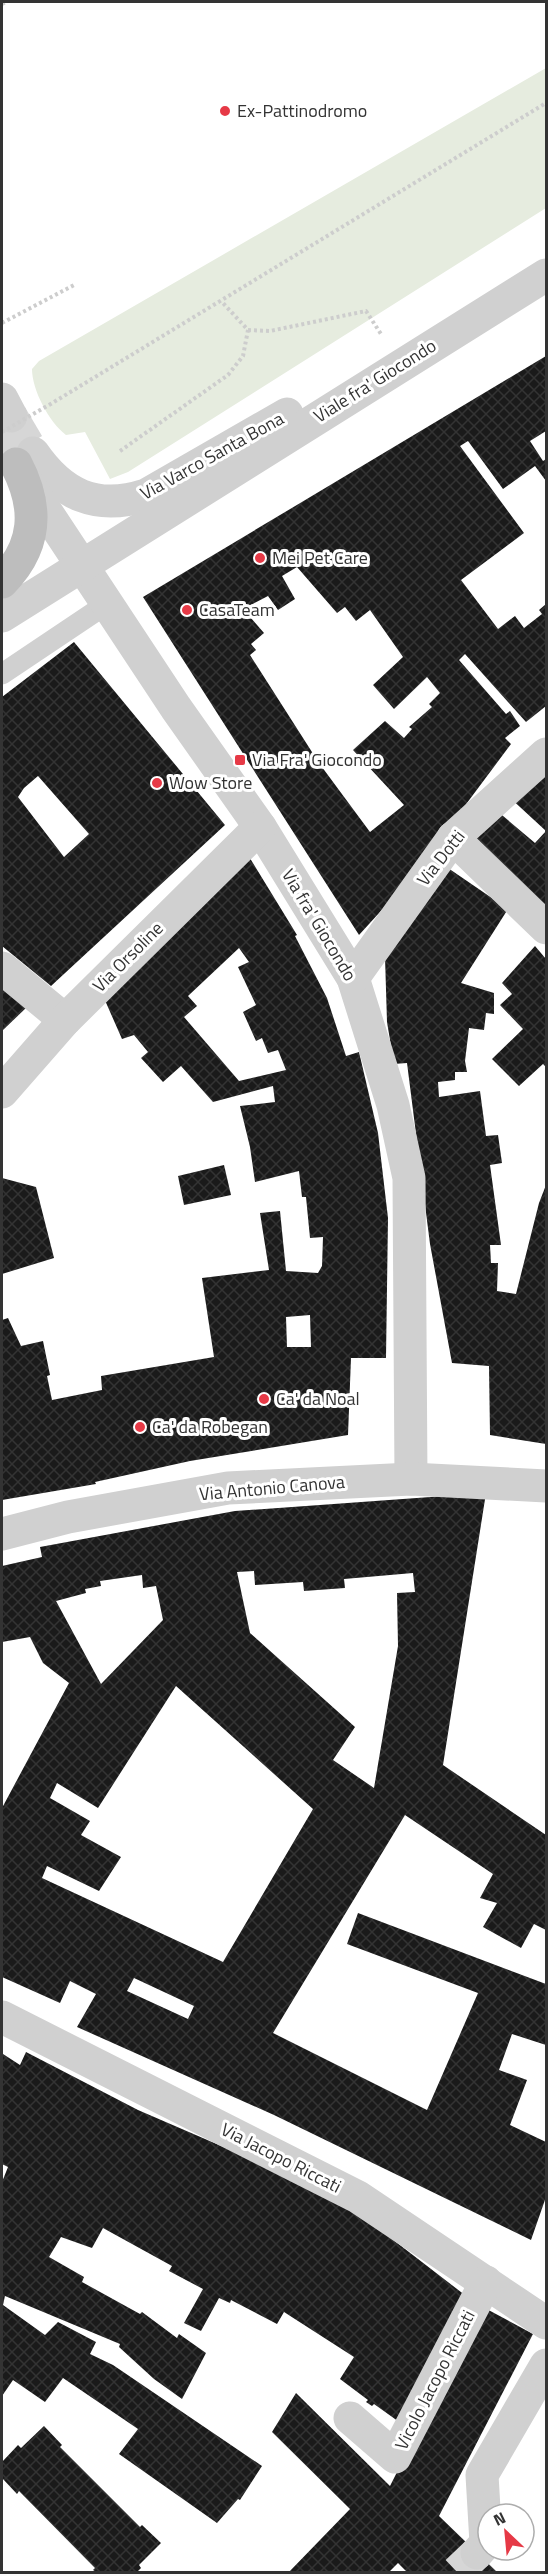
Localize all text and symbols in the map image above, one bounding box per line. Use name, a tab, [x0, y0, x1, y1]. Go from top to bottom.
place label: Ex-Pattinodromo	[237, 97, 367, 124]
marker: Ex-Pattinodromo	[218, 104, 232, 118]
street label: Viale fra' Giocondo	[308, 332, 441, 429]
street label: Via Varco Santa Bona	[135, 405, 289, 506]
place label: Mei Pet Care	[272, 544, 368, 571]
marker: Mei Pet Care	[253, 551, 267, 565]
place label: CasaTeam	[199, 596, 275, 623]
marker: CasaTeam	[180, 603, 194, 617]
place label: Via Fra' Giocondo	[252, 746, 382, 773]
marker: Via Fra' Giocondo	[233, 753, 247, 767]
place label: Wow Store	[169, 769, 252, 796]
marker: Wow Store	[150, 776, 164, 790]
street label: Via Dotti	[410, 824, 471, 892]
street label: Via fra' Giocondo	[275, 863, 364, 986]
street label: Via Orsoline	[86, 915, 169, 998]
place label: Ca' da Noal	[276, 1385, 360, 1412]
marker: Ca' da Noal	[257, 1392, 271, 1406]
place label: Ca' da Robegan	[152, 1413, 268, 1440]
marker: Ca' da Robegan	[133, 1420, 147, 1434]
street label: Via Antonio Canova	[198, 1468, 346, 1507]
street label: Via Jacopo Riccati	[216, 2116, 346, 2199]
street label: Vicolo Jacopo Riccati	[388, 2305, 481, 2454]
north arrow	[476, 2502, 536, 2562]
text: N	[489, 2505, 510, 2532]

